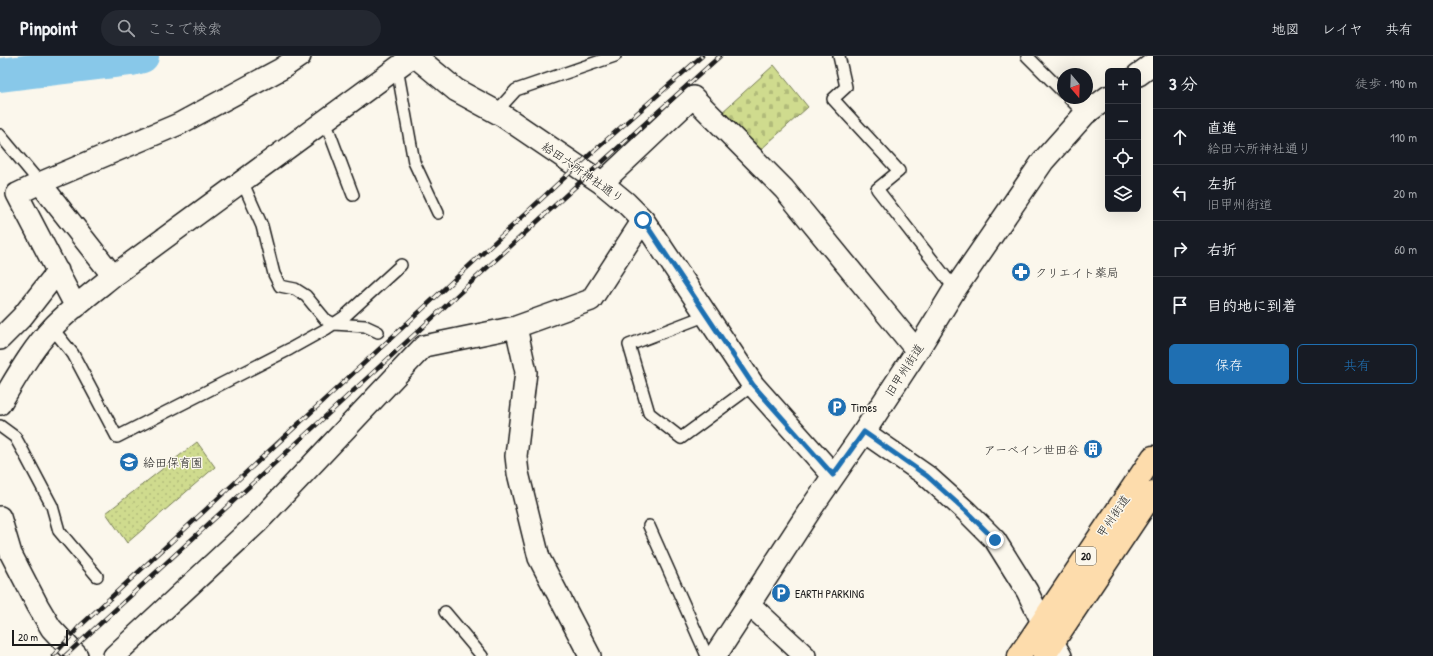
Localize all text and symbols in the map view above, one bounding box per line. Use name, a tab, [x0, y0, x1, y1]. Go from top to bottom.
search box	[101, 10, 381, 46]
text: Pinpoint	[20, 15, 77, 41]
icon: search	[115, 17, 137, 39]
text: ここで検索	[147, 18, 222, 39]
text: 地図	[1272, 19, 1300, 38]
text: レイヤ	[1322, 19, 1363, 38]
text: 共有	[1385, 19, 1413, 38]
north arrow	[1057, 68, 1093, 104]
map controls	[1105, 68, 1141, 212]
button: +	[1105, 68, 1141, 104]
text: 3 分	[1169, 72, 1198, 95]
text: 徒歩 · 190 m	[1355, 74, 1417, 92]
button: −	[1105, 104, 1141, 140]
text: 直進	[1207, 117, 1237, 138]
icon: ahead	[1169, 126, 1191, 148]
text: 110 m	[1390, 128, 1417, 146]
street label: 給田六所神社通り	[539, 138, 627, 206]
text: 給田六所神社通り	[1207, 139, 1311, 157]
button: locate	[1105, 140, 1141, 176]
text: 左折	[1207, 173, 1237, 194]
button: layers	[1105, 176, 1141, 212]
icon: left	[1169, 182, 1191, 204]
text: 20 m	[1393, 184, 1417, 202]
text: 旧甲州街道	[1207, 195, 1272, 213]
route start	[634, 211, 652, 229]
icon: right	[1169, 238, 1191, 260]
text: 右折	[1207, 239, 1237, 260]
text: 60 m	[1394, 240, 1417, 258]
pharmacy icon: クリエイト薬局	[1010, 261, 1032, 283]
place label: クリエイト薬局	[1035, 264, 1119, 281]
icon: arrive	[1169, 294, 1191, 316]
text: 目的地に到着	[1207, 295, 1297, 316]
street label: 旧甲州街道	[881, 340, 927, 400]
button: 保存	[1169, 344, 1289, 384]
button: 共有	[1297, 344, 1417, 384]
parking icon: Times	[826, 396, 848, 418]
place label: Times	[851, 399, 877, 416]
building icon: アーベイン世田谷	[1082, 438, 1104, 460]
place label: アーベイン世田谷	[983, 441, 1079, 458]
school or university icon: 給田保育園	[118, 451, 140, 473]
place label: 給田保育園	[143, 454, 203, 471]
street label: 甲州街道	[1093, 491, 1133, 541]
route end	[986, 531, 1004, 549]
road number: 20	[1076, 547, 1096, 565]
parking icon: EARTH PARKING	[770, 582, 792, 604]
place label: EARTH PARKING	[795, 585, 864, 602]
scale bar	[12, 628, 68, 647]
text: 20 m	[18, 630, 38, 644]

